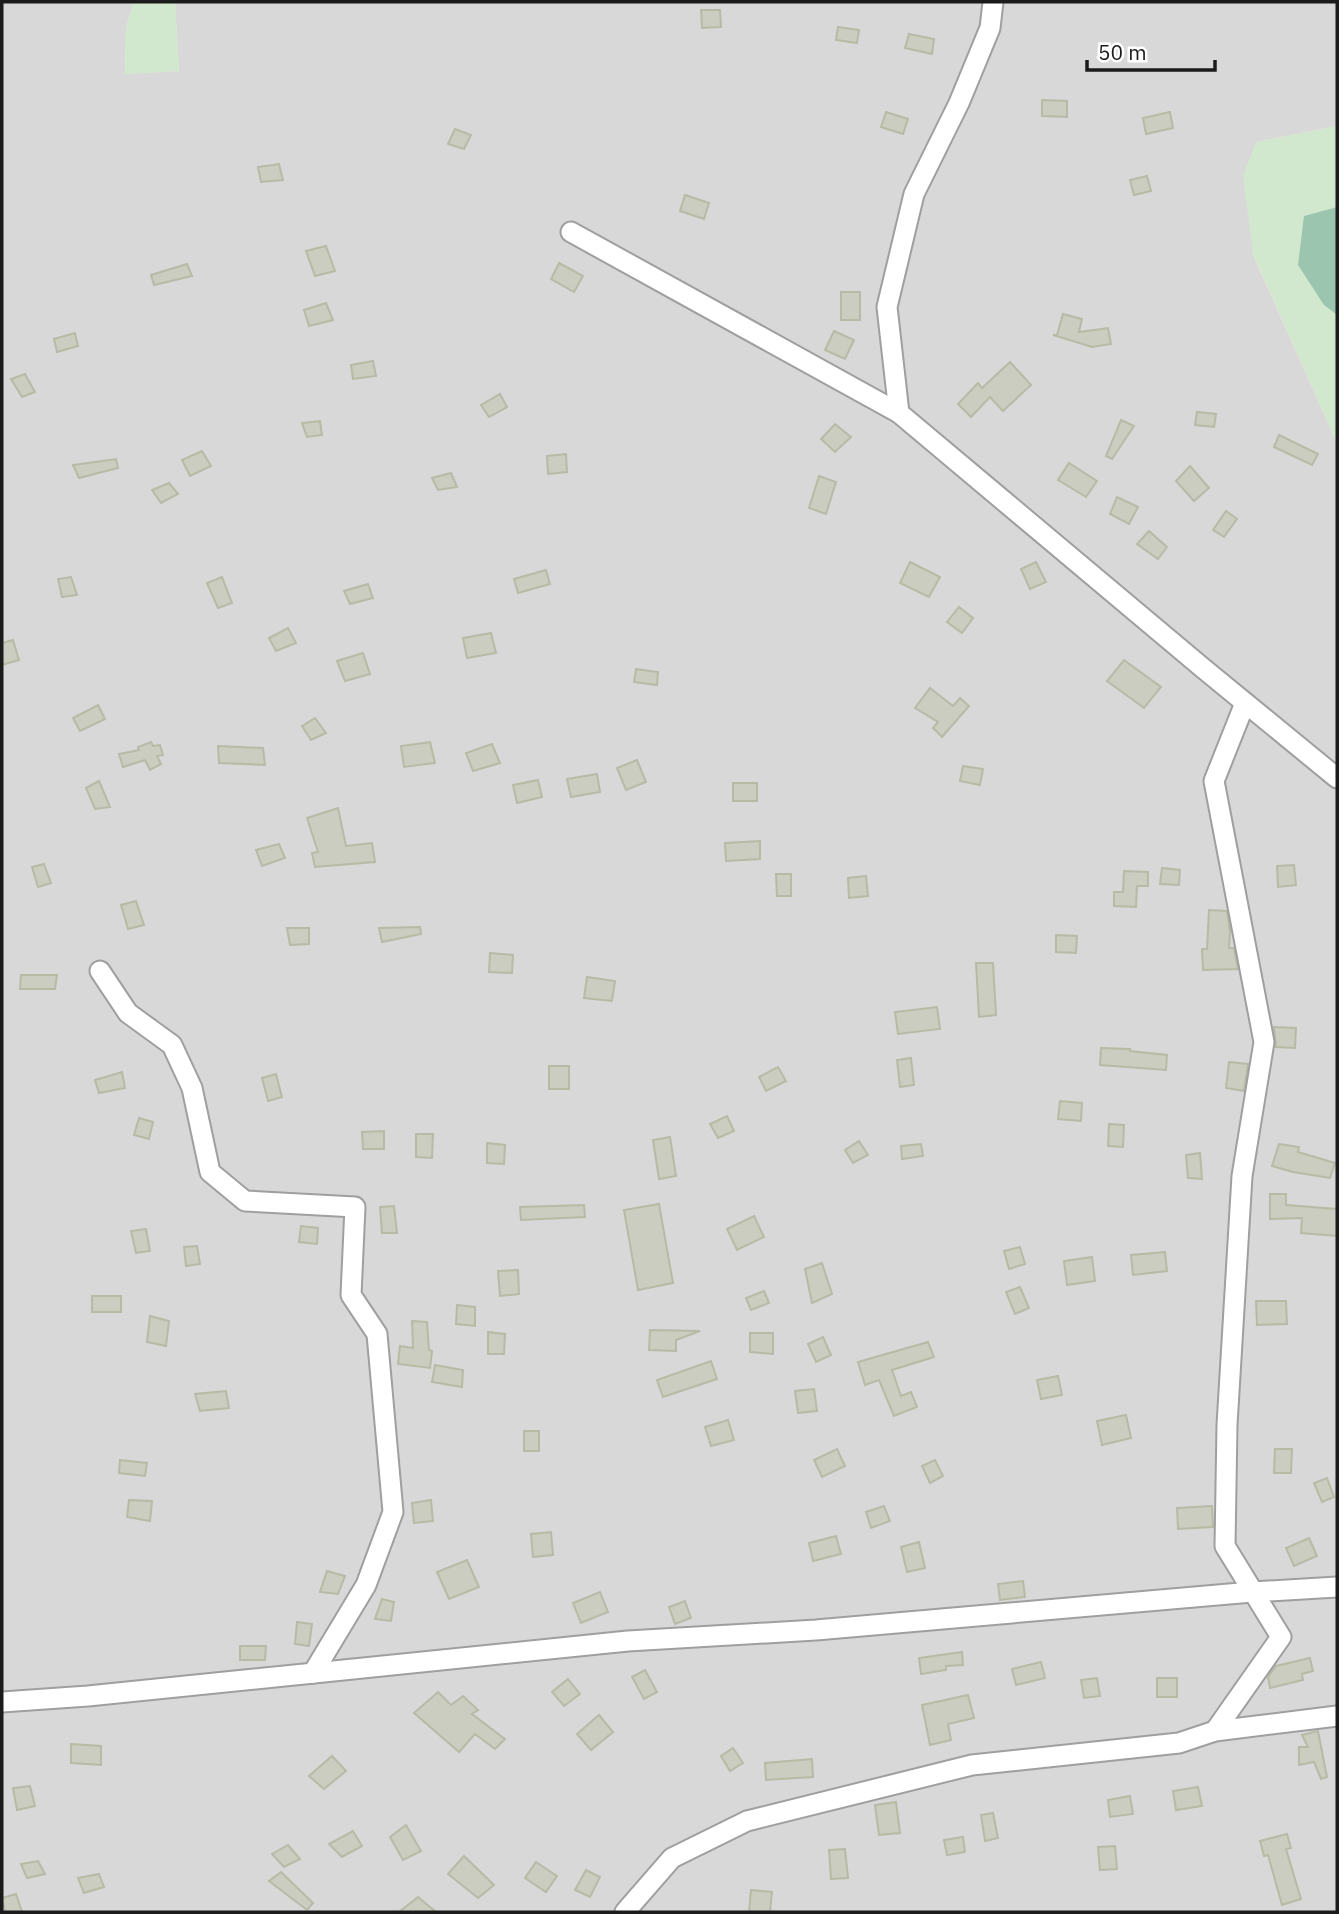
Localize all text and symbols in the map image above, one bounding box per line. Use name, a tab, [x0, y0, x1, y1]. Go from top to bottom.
scale bar	[1087, 28, 1215, 72]
text: 50 m	[1098, 38, 1147, 66]

